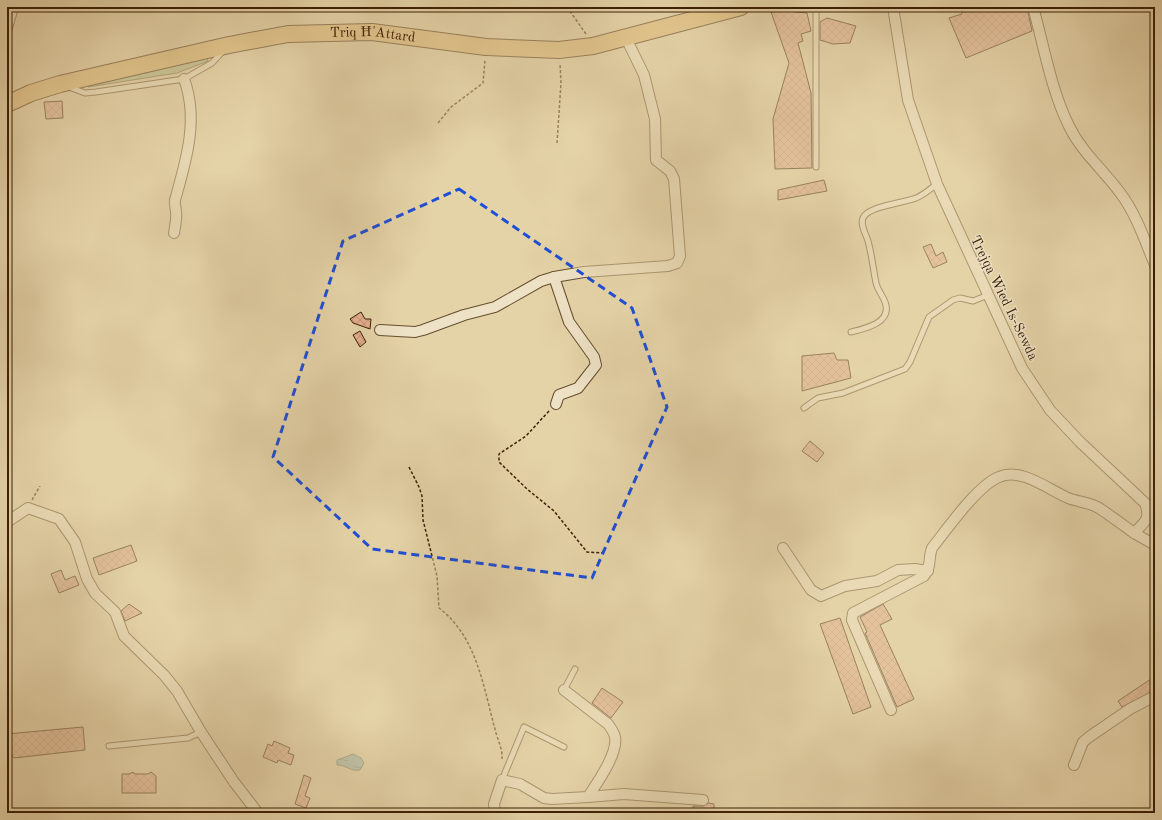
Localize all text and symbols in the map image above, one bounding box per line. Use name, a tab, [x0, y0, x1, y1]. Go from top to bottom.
street label: Triq Ħ'Attard	[330, 25, 416, 45]
street label: Trejqa Wied Is-Sewda	[968, 234, 1040, 363]

